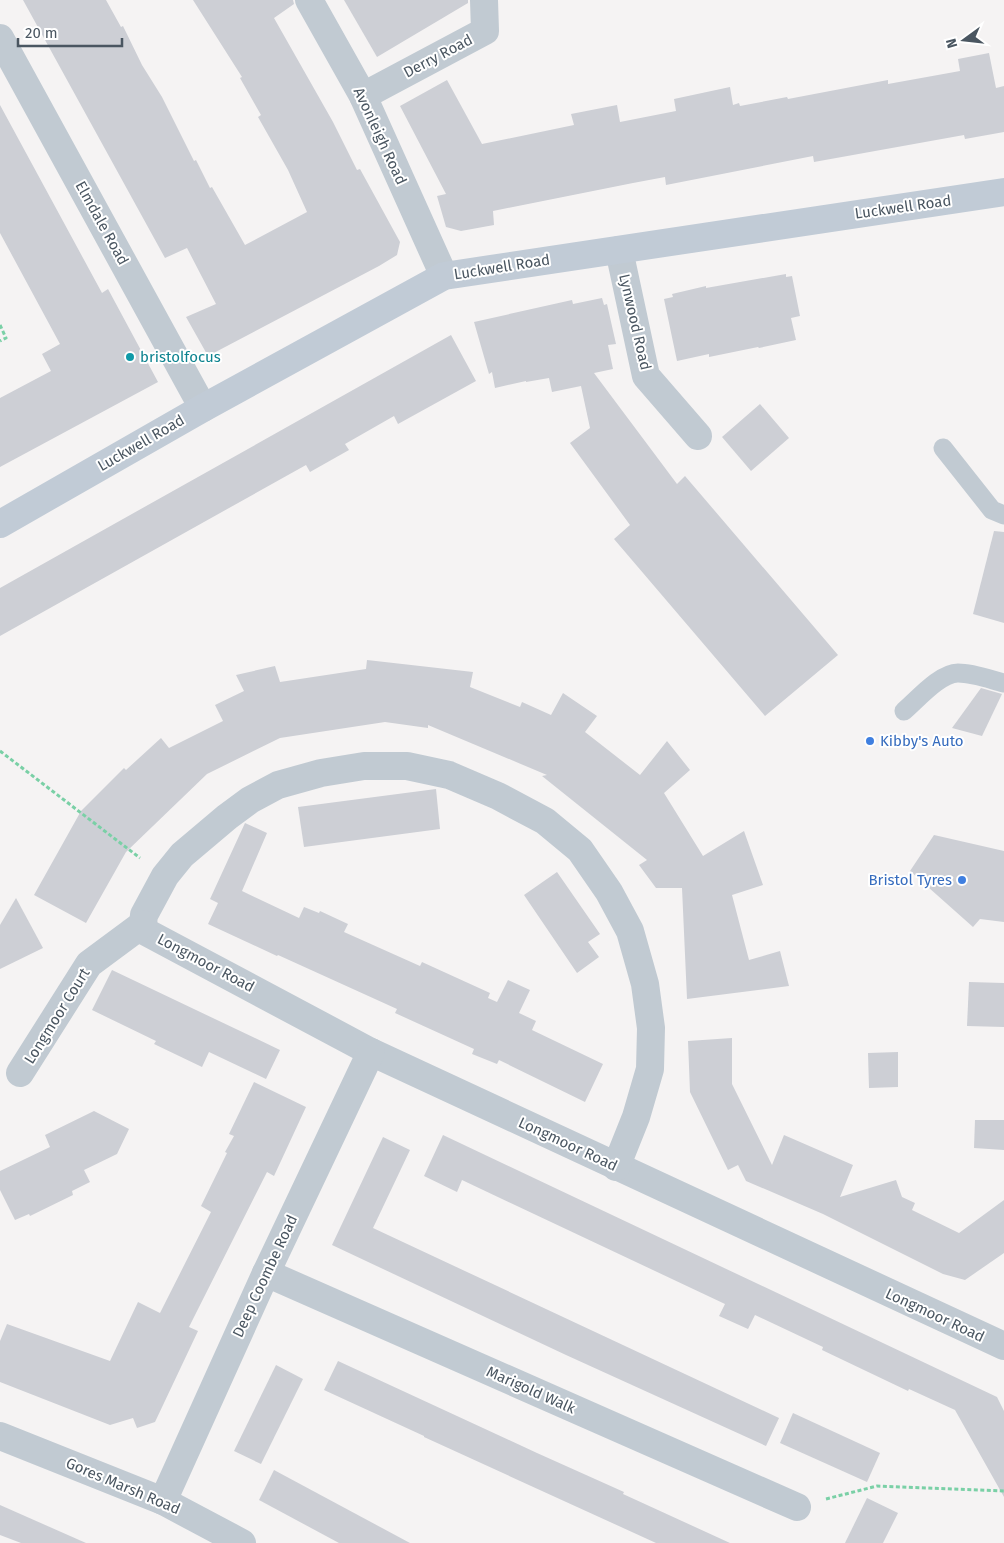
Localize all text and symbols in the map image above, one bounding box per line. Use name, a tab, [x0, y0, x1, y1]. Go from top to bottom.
scale bar	[18, 15, 121, 47]
north arrow	[939, 15, 989, 65]
text: 20 m	[25, 24, 58, 42]
street label: Derry Road	[400, 30, 476, 82]
text: N	[943, 37, 961, 50]
street label: Avonleigh Road	[350, 84, 410, 188]
street label: Elmdale Road	[72, 178, 132, 268]
street label: Luckwell Road	[854, 191, 952, 223]
street label: Luckwell Road	[453, 251, 551, 283]
street label: Lynwood Road	[615, 272, 655, 372]
place label: bristolfocus	[140, 348, 221, 366]
marker: bristolfocus	[124, 351, 136, 363]
street label: Luckwell Road	[94, 411, 188, 475]
place label: Kibby's Auto	[880, 732, 964, 750]
marker: Kibby's Auto	[864, 735, 876, 747]
place label: Bristol Tyres	[868, 871, 952, 889]
marker: Bristol Tyres	[956, 874, 968, 886]
street label: Longmoor Road	[154, 930, 258, 996]
street label: Longmoor Court	[20, 964, 94, 1067]
street label: Longmoor Road	[516, 1113, 620, 1175]
street label: Deep Coombe Road	[229, 1212, 301, 1340]
street label: Longmoor Road	[883, 1284, 987, 1346]
street label: Marigold Walk	[484, 1362, 579, 1418]
street label: Gores Marsh Road	[63, 1454, 183, 1518]

